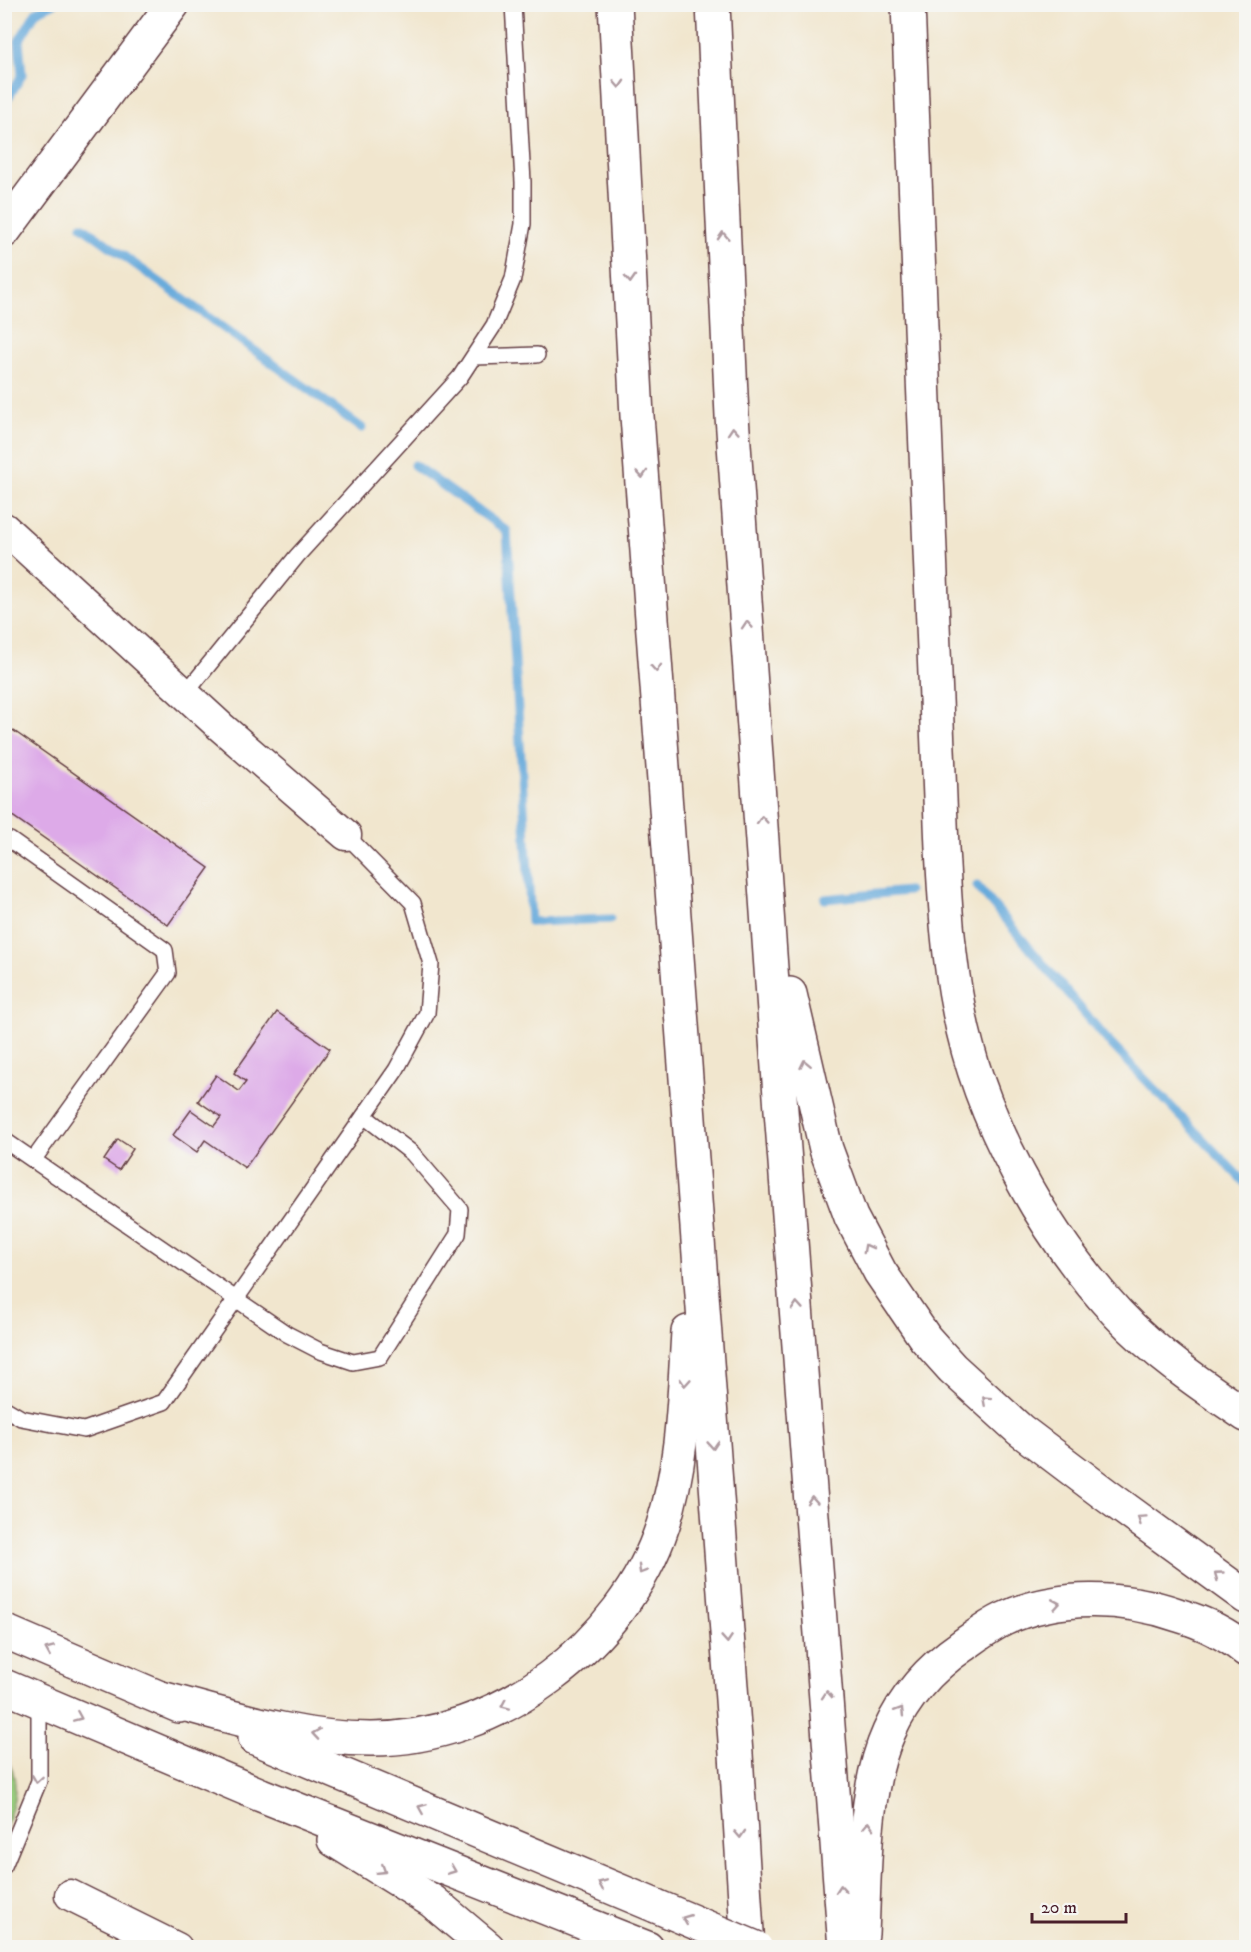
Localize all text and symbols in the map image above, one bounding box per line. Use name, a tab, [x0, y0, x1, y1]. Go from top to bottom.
one-way arrow	[612, 80, 625, 89]
one-way arrow	[716, 231, 729, 240]
one-way arrow	[623, 275, 636, 284]
one-way arrow	[727, 426, 740, 435]
one-way arrow	[635, 469, 648, 478]
one-way arrow	[741, 621, 754, 630]
one-way arrow	[649, 664, 662, 673]
one-way arrow	[755, 815, 768, 824]
one-way arrow	[799, 1059, 812, 1069]
one-way arrow	[863, 1243, 874, 1254]
one-way arrow	[791, 1301, 804, 1310]
one-way arrow	[678, 1378, 691, 1387]
one-way arrow	[983, 1396, 993, 1407]
one-way arrow	[706, 1440, 719, 1449]
one-way arrow	[806, 1496, 819, 1505]
one-way arrow	[1136, 1515, 1147, 1526]
one-way arrow	[638, 1564, 649, 1575]
one-way arrow	[1213, 1571, 1224, 1582]
one-way arrow	[1052, 1599, 1061, 1611]
one-way arrow	[721, 1635, 734, 1644]
one-way arrow	[44, 1645, 55, 1657]
one-way arrow	[821, 1690, 834, 1699]
one-way arrow	[500, 1697, 511, 1709]
one-way arrow	[893, 1707, 905, 1717]
one-way arrow	[71, 1709, 82, 1721]
one-way arrow	[311, 1729, 320, 1741]
one-way arrow	[31, 1774, 44, 1784]
one-way arrow	[418, 1803, 429, 1815]
one-way arrow	[861, 1822, 874, 1831]
one-way arrow	[733, 1830, 746, 1839]
one-way arrow	[376, 1862, 386, 1874]
one-way arrow	[446, 1863, 457, 1876]
one-way arrow	[597, 1879, 608, 1891]
one-way arrow	[835, 1885, 848, 1894]
scale bar	[1032, 1886, 1126, 1924]
text: 20 m	[1041, 1897, 1077, 1919]
one-way arrow	[682, 1914, 693, 1926]

